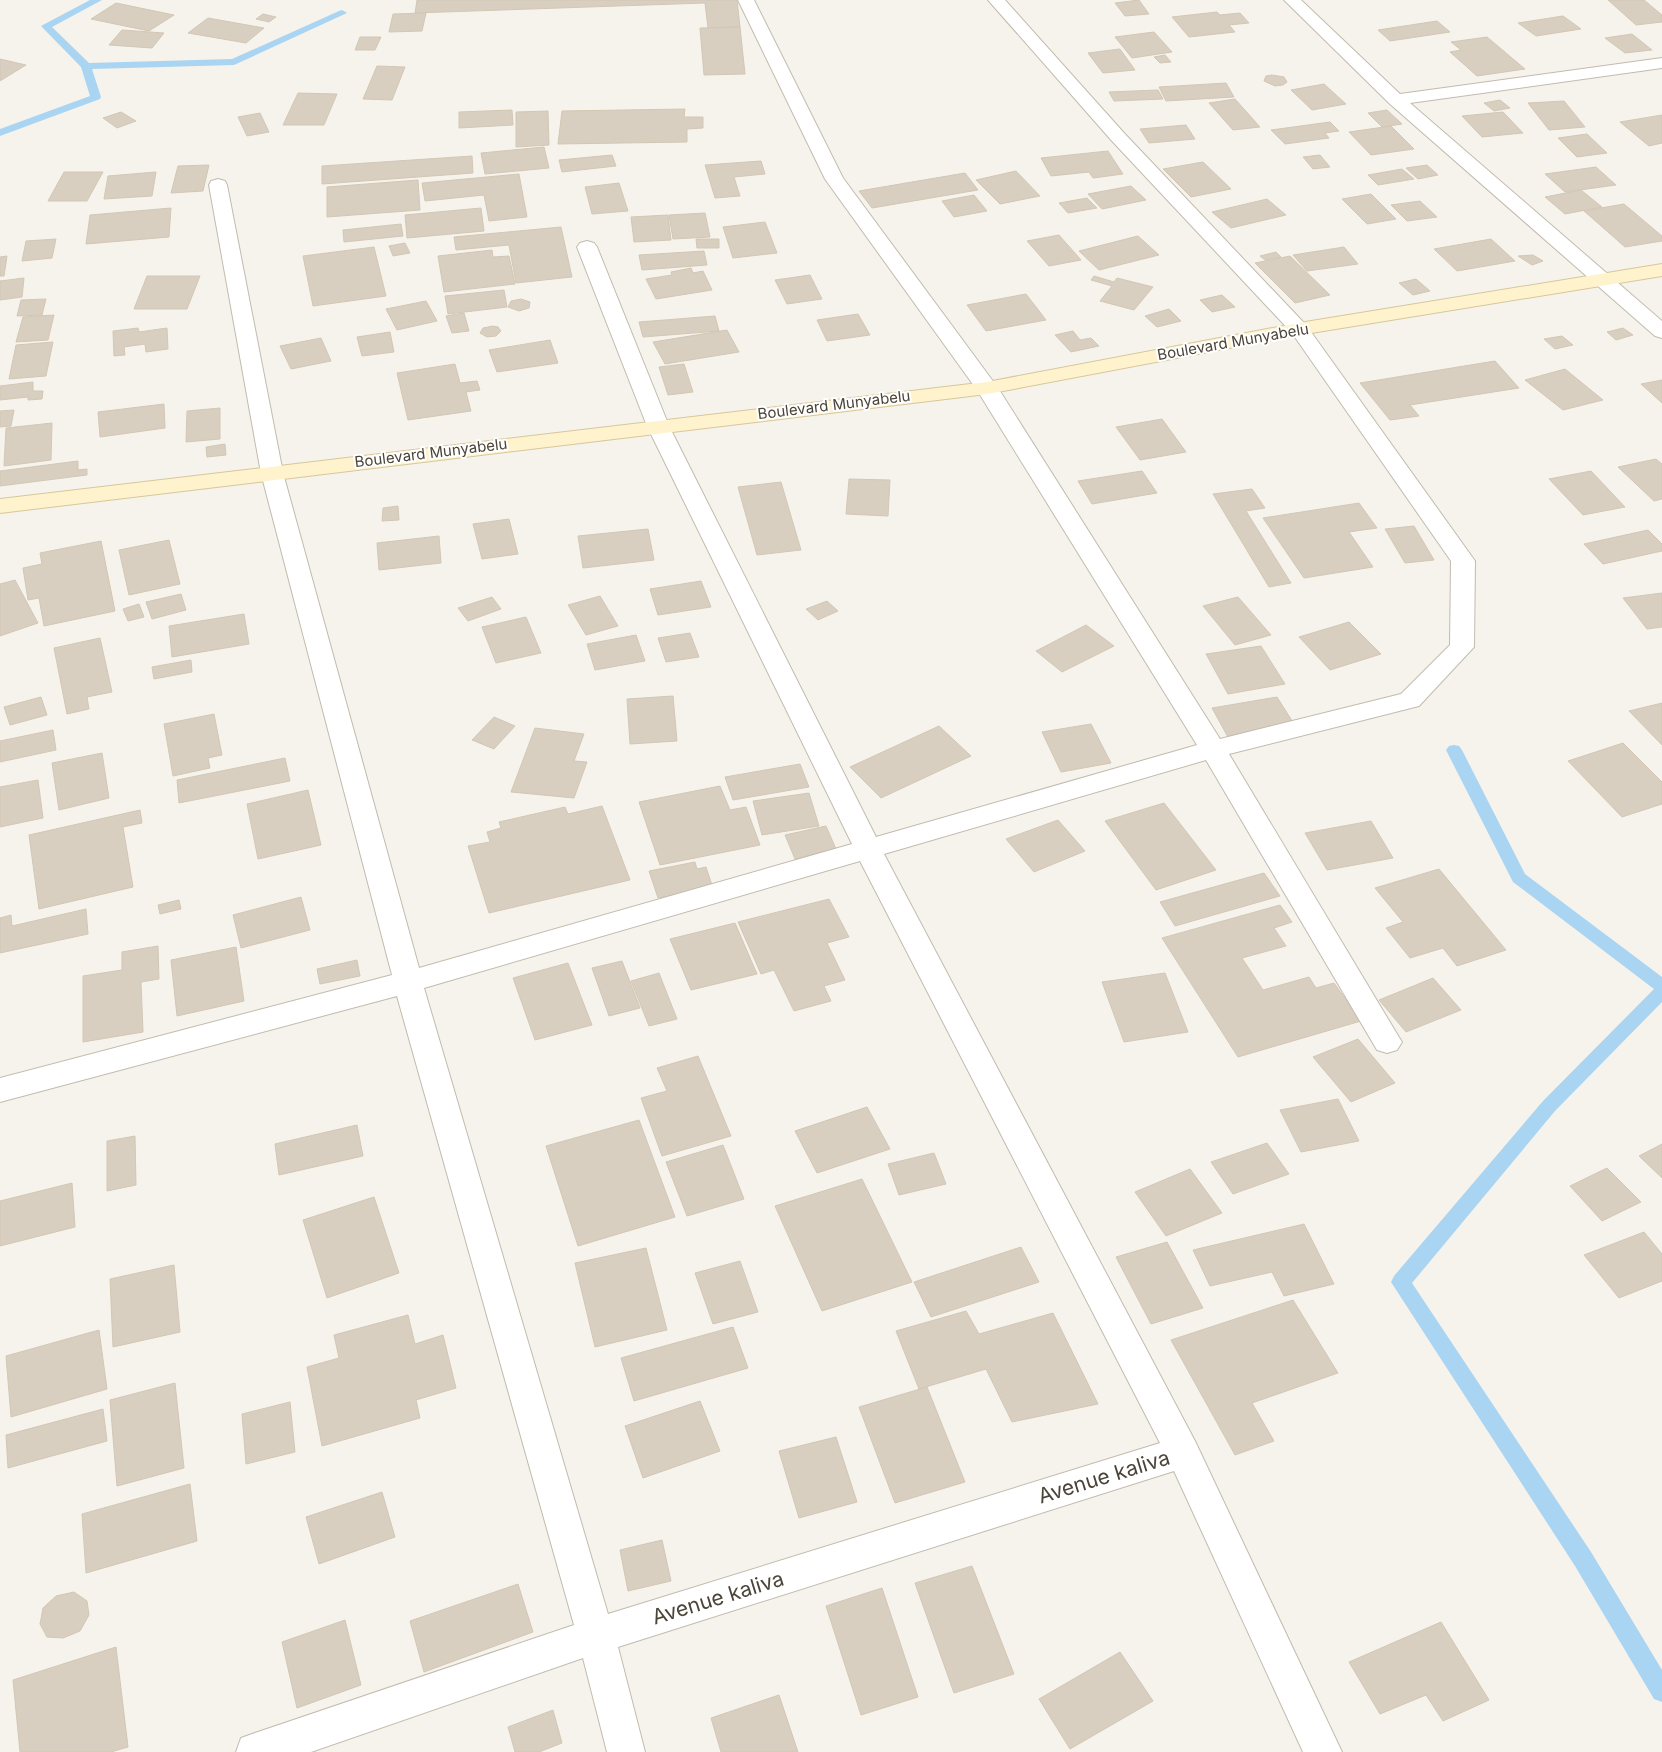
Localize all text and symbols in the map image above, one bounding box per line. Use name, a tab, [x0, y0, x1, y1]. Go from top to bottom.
street label: Boulevard Munyabelu	[1156, 319, 1310, 364]
street label: Boulevard Munyabelu	[757, 386, 911, 423]
street label: Boulevard Munyabelu	[354, 434, 508, 471]
street label: Avenue kaliva	[1035, 1445, 1173, 1508]
street label: Avenue kaliva	[649, 1566, 787, 1629]

